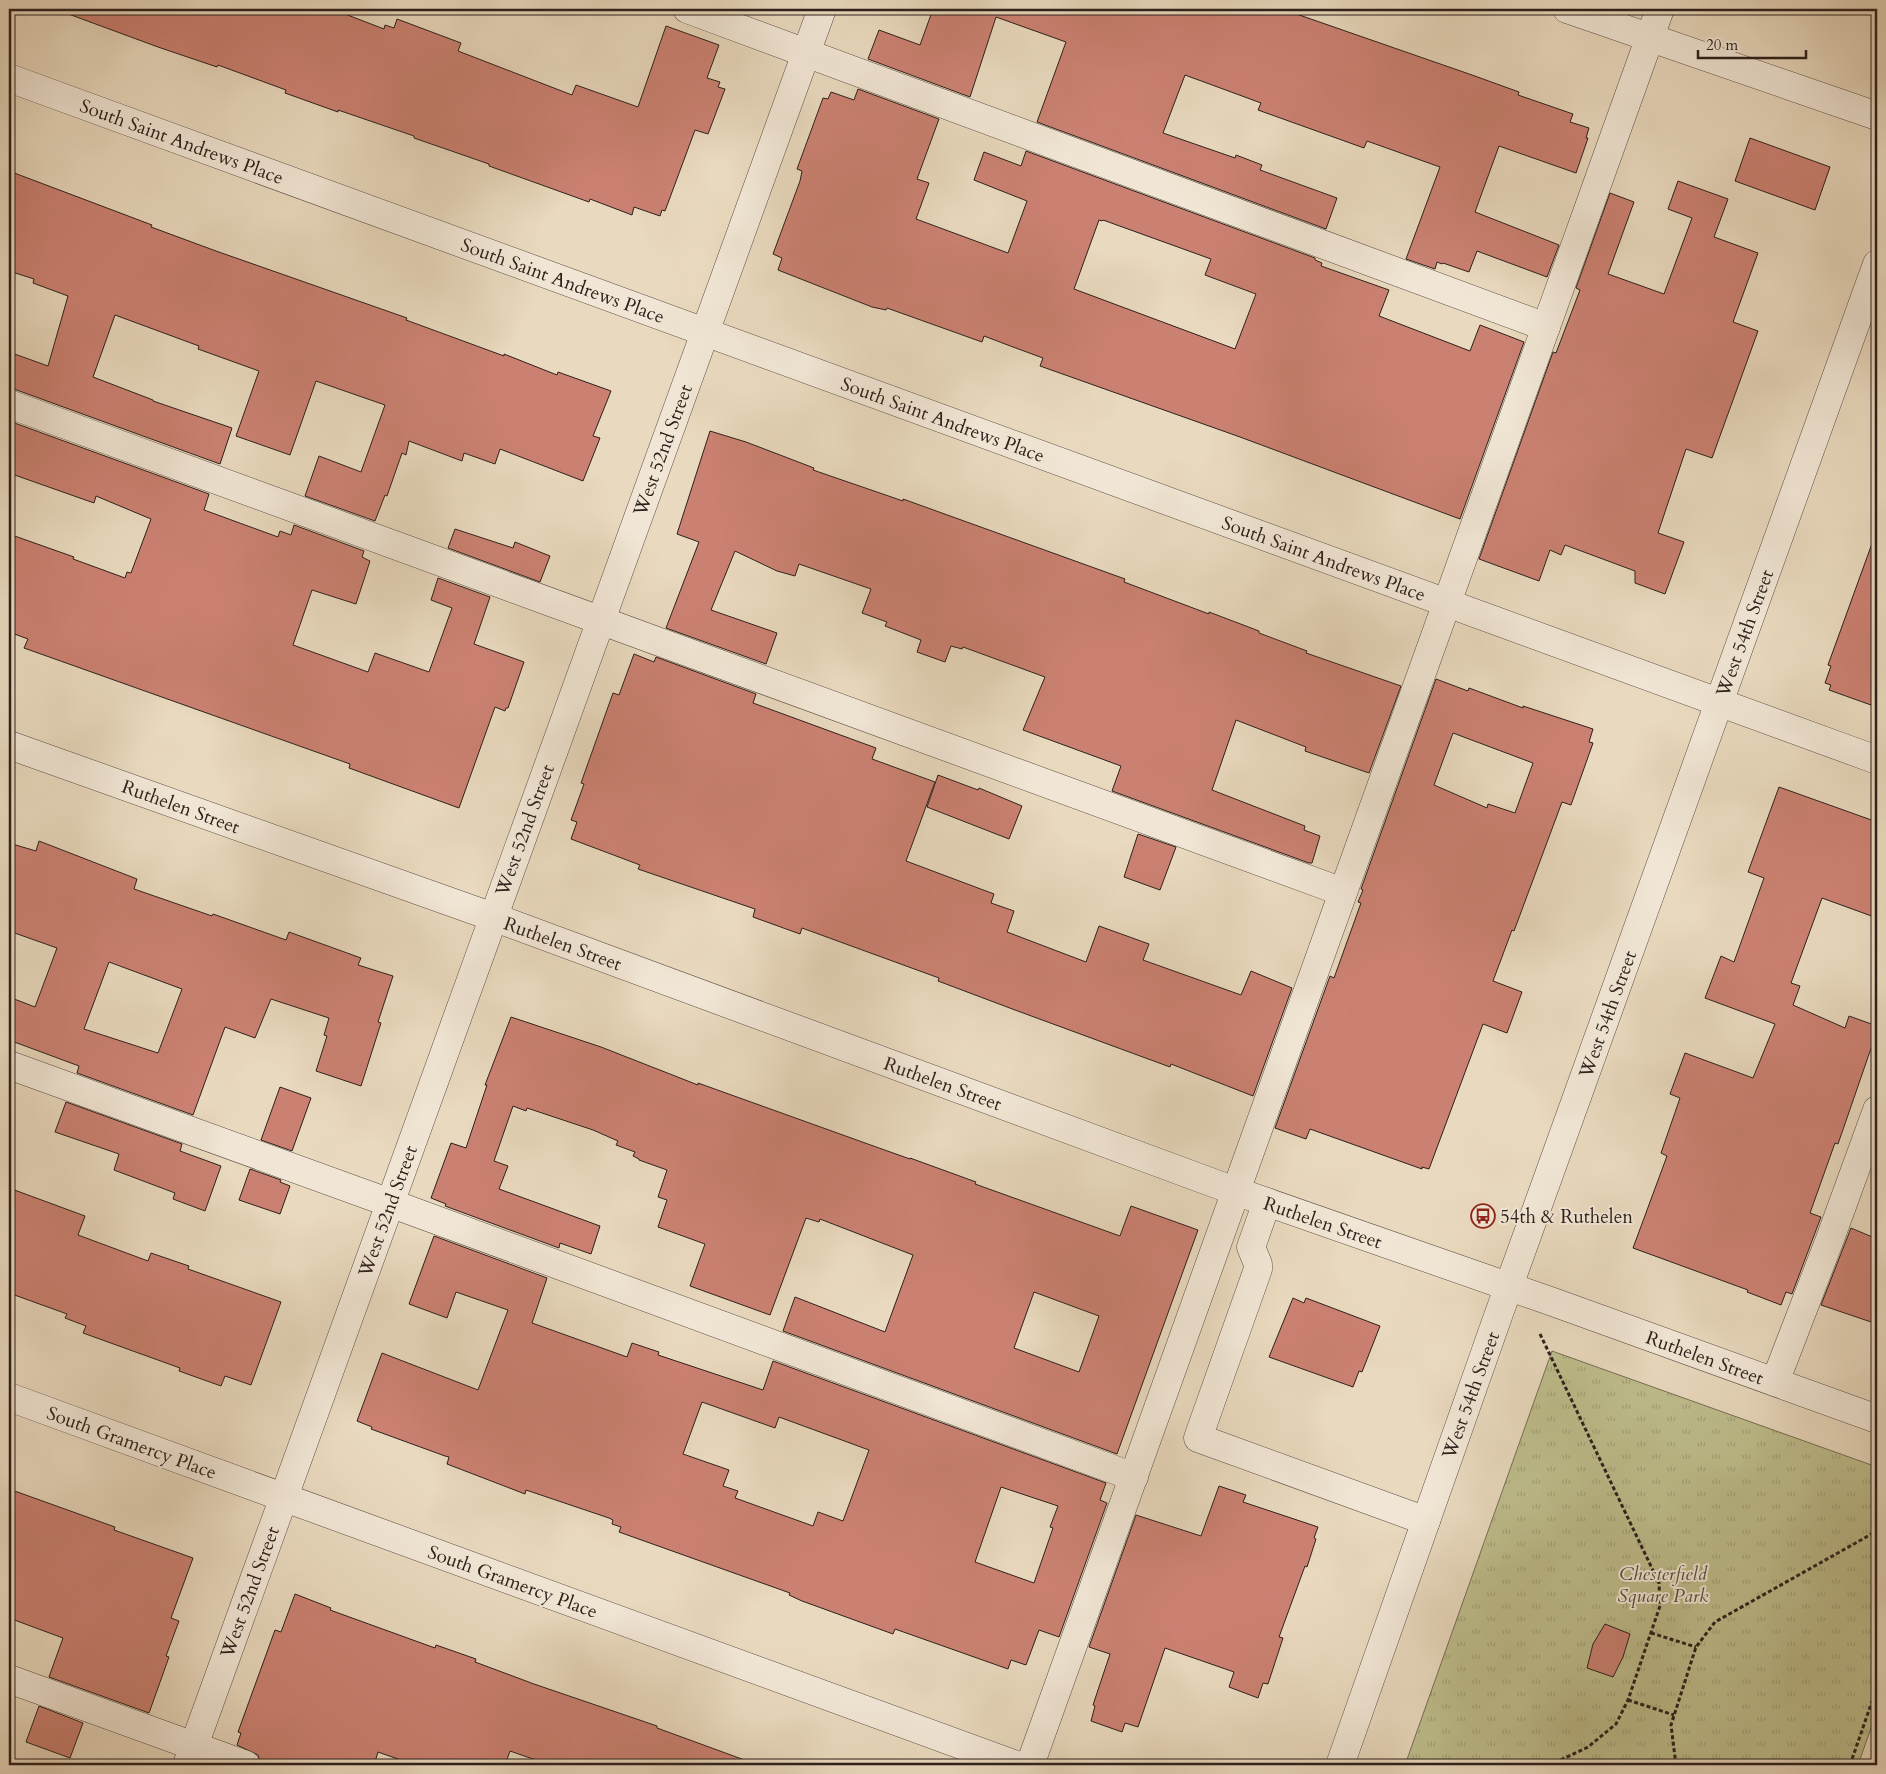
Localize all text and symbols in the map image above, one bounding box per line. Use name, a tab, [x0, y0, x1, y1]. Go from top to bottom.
scale bar	[1698, 28, 1806, 60]
text: 20 m	[1706, 35, 1738, 55]
street label: South Saint Andrews Place	[76, 93, 287, 191]
street label: South Saint Andrews Place	[457, 232, 668, 330]
street label: South Saint Andrews Place	[837, 371, 1048, 469]
street label: West 52nd Street	[627, 381, 699, 521]
street label: South Saint Andrews Place	[1218, 510, 1429, 608]
street label: West 54th Street	[1710, 566, 1780, 702]
street label: West 52nd Street	[489, 761, 561, 901]
street label: Ruthelen Street	[118, 774, 243, 840]
street label: Ruthelen Street	[500, 911, 625, 977]
street label: West 54th Street	[1573, 947, 1643, 1083]
street label: Ruthelen Street	[880, 1051, 1005, 1117]
street label: West 52nd Street	[352, 1142, 424, 1282]
street label: Ruthelen Street	[1260, 1191, 1385, 1255]
bus stop icon: 54th & Ruthelen	[1470, 1203, 1496, 1229]
place label: 54th & Ruthelen	[1500, 1204, 1633, 1230]
street label: Ruthelen Street	[1642, 1325, 1767, 1391]
street label: West 54th Street	[1436, 1328, 1506, 1464]
street label: South Gramercy Place	[43, 1400, 220, 1486]
street label: West 52nd Street	[214, 1523, 286, 1663]
street label: South Gramercy Place	[424, 1539, 601, 1625]
park label: Chesterfield Square Park	[1618, 1561, 1709, 1609]

